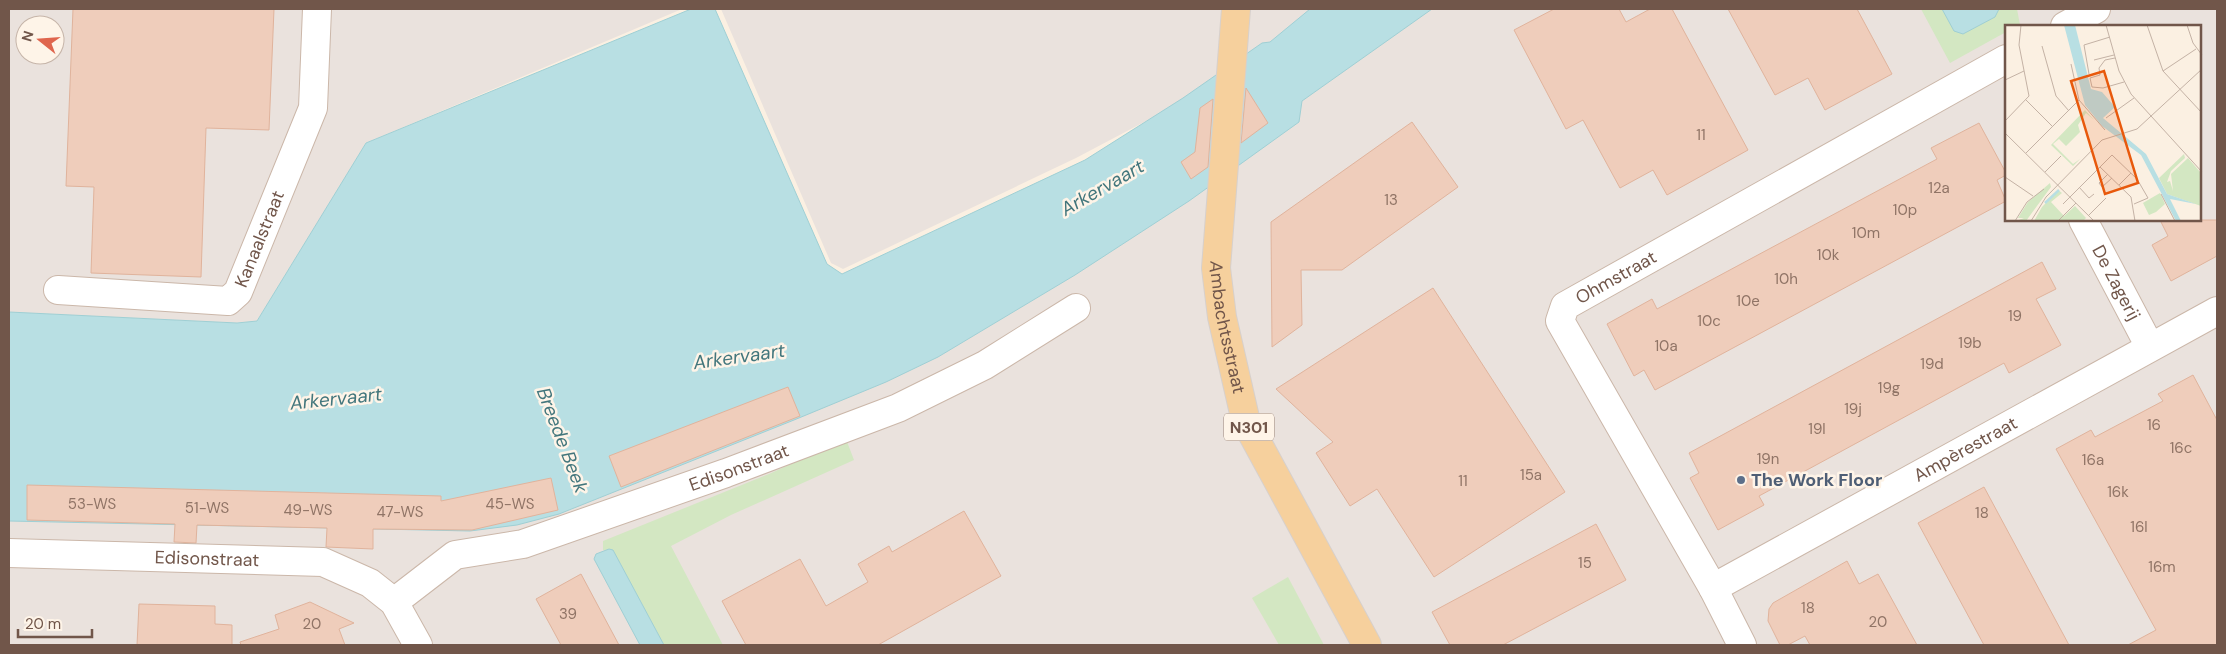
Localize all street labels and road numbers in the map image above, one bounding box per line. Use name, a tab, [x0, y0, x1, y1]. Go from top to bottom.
street label: Kanaalstraat	[229, 187, 290, 291]
street label: De Zagerij	[2086, 241, 2146, 325]
street label: Ohmstraat	[1571, 245, 1661, 310]
street label: Ambachtsstraat	[1204, 260, 1251, 396]
street label: Ampèrestraat	[1909, 411, 2022, 487]
road number: N301	[1224, 414, 1274, 441]
street label: Edisonstraat	[686, 438, 792, 497]
street label: Edisonstraat	[154, 545, 260, 572]

